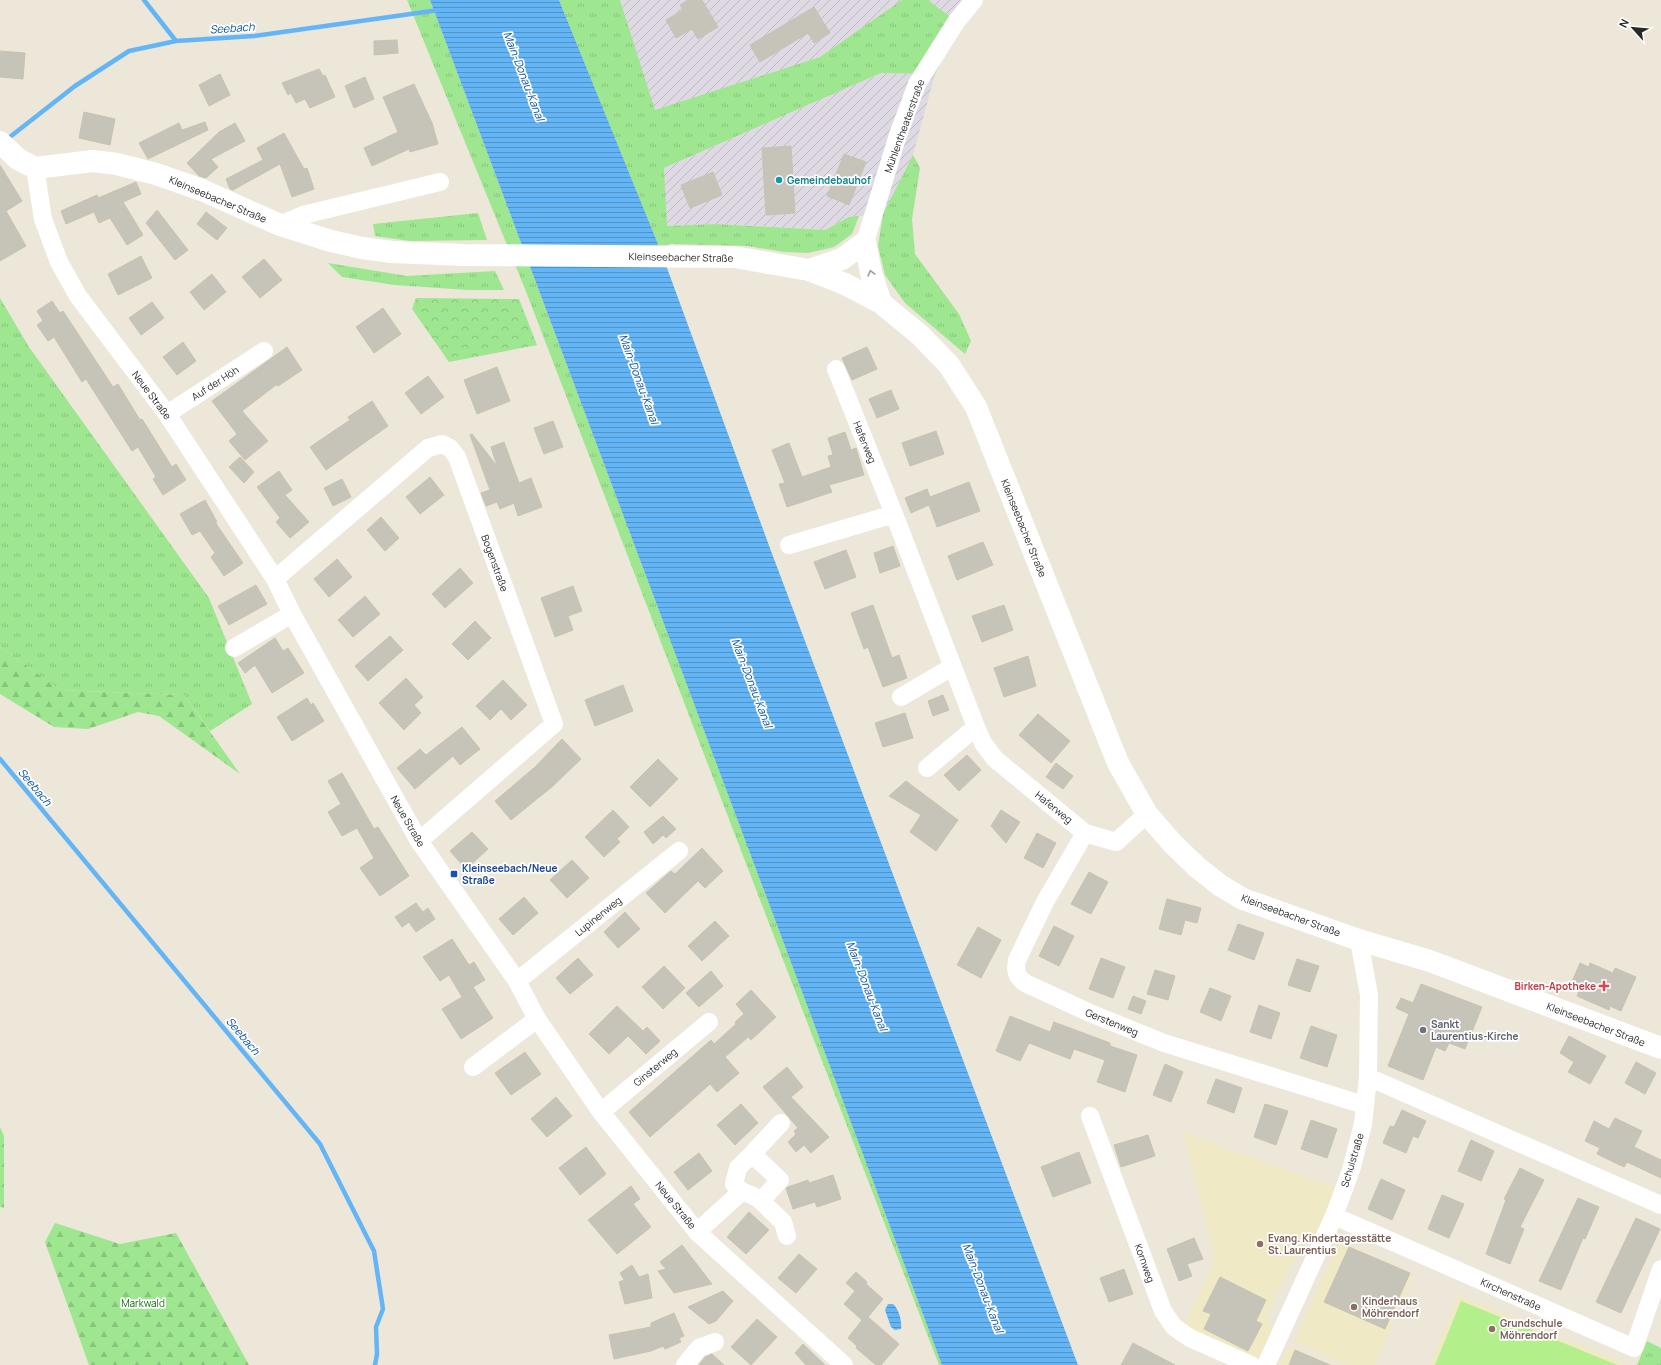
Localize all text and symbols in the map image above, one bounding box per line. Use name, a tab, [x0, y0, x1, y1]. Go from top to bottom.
north arrow	[1613, 8, 1653, 48]
text: N	[1615, 16, 1632, 30]
water label: Seebach	[209, 18, 255, 37]
water label: Main-Donau-Kanal	[501, 29, 549, 124]
street label: Mühlentheaterstraße	[881, 77, 927, 175]
street label: Kleinseebacher Straße	[167, 172, 269, 226]
place label: Gemeindebauhof	[787, 173, 871, 187]
marker: Gemeindebauhof	[774, 175, 784, 185]
street label: Kleinseebacher Straße	[629, 249, 734, 265]
one-way arrow	[867, 270, 876, 277]
water label: Main-Donau-Kanal	[616, 332, 663, 427]
street label: Auf der Höh	[189, 362, 241, 404]
street label: Neue Straße	[129, 368, 175, 422]
street label: Haferweg	[850, 419, 880, 465]
street label: Kleinseebacher Straße	[998, 477, 1050, 579]
street label: Bogenstraße	[478, 533, 512, 594]
water label: Main-Donau-Kanal	[729, 636, 777, 731]
water label: Seebach	[15, 765, 56, 809]
street label: Haferweg	[1032, 788, 1076, 826]
street label: Neue Straße	[388, 793, 428, 850]
place label: Kleinseebach/Neue Straße	[462, 861, 558, 887]
marker: Kleinseebach/Neue Straße	[449, 869, 459, 879]
street label: Kleinseebacher Straße	[1239, 891, 1343, 940]
street label: Lupinenweg	[572, 893, 624, 939]
water label: Main-Donau-Kanal	[844, 939, 892, 1034]
place label: Birken-Apotheke	[1515, 979, 1596, 993]
marker: Birken-Apotheke	[1599, 981, 1609, 991]
street label: Kleinseebacher Straße	[1545, 999, 1648, 1049]
street label: Gerstenweg	[1083, 1005, 1141, 1039]
water label: Seebach	[223, 1014, 264, 1058]
place label: Sankt Laurentius-Kirche	[1431, 1017, 1519, 1043]
marker: Sankt Laurentius-Kirche	[1418, 1025, 1428, 1035]
street label: Ginsterweg	[630, 1045, 680, 1089]
street label: Schulstraße	[1337, 1131, 1367, 1189]
street label: Neue Straße	[652, 1178, 700, 1232]
place label: Evang. Kindertagesstätte St. Laurentius	[1268, 1231, 1391, 1257]
marker: Evang. Kindertagesstätte St. Laurentius	[1255, 1239, 1265, 1249]
water label: Main-Donau-Kanal	[960, 1241, 1008, 1336]
street label: Kornweg	[1132, 1242, 1158, 1284]
street label: Kirchenstraße	[1478, 1274, 1544, 1314]
place label: Kinderhaus Möhrendorf	[1362, 1294, 1419, 1320]
park label: Markwald	[121, 1296, 165, 1310]
marker: Kinderhaus Möhrendorf	[1349, 1302, 1359, 1312]
place label: Grundschule Möhrendorf	[1500, 1316, 1562, 1342]
marker: Grundschule Möhrendorf	[1487, 1324, 1497, 1334]

